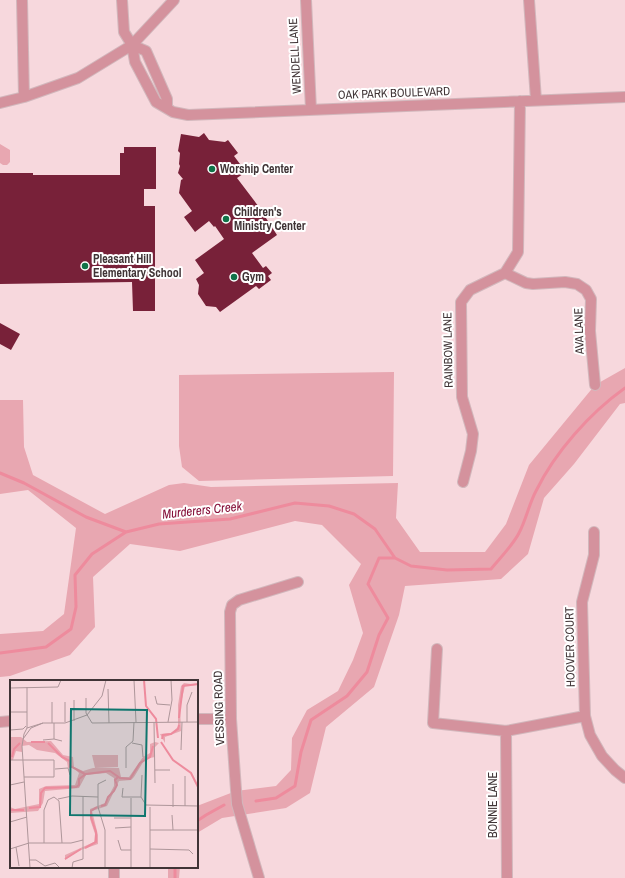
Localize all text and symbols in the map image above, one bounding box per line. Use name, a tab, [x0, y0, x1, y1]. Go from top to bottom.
street label: WENDELL LANE	[285, 18, 305, 94]
street label: OAK PARK BOULEVARD	[338, 83, 450, 103]
place label: Worship Center	[220, 161, 293, 177]
marker: Worship Center	[207, 164, 217, 174]
place label: Children's Ministry Center	[234, 204, 306, 234]
marker: Children's Ministry Center	[221, 214, 231, 224]
place label: Pleasant Hill Elementary School	[93, 251, 182, 281]
marker: Pleasant Hill Elementary School	[80, 261, 90, 271]
place label: Gym	[242, 269, 264, 285]
marker: Gym	[229, 272, 239, 282]
street label: AVA LANE	[570, 308, 588, 355]
street label: RAINBOW LANE	[439, 312, 457, 388]
water label: Murderers Creek	[161, 497, 243, 523]
street label: HOOVER COURT	[561, 607, 579, 687]
street label: VESSING ROAD	[210, 670, 228, 746]
inset map	[10, 680, 198, 868]
street label: BONNIE LANE	[485, 772, 501, 838]

